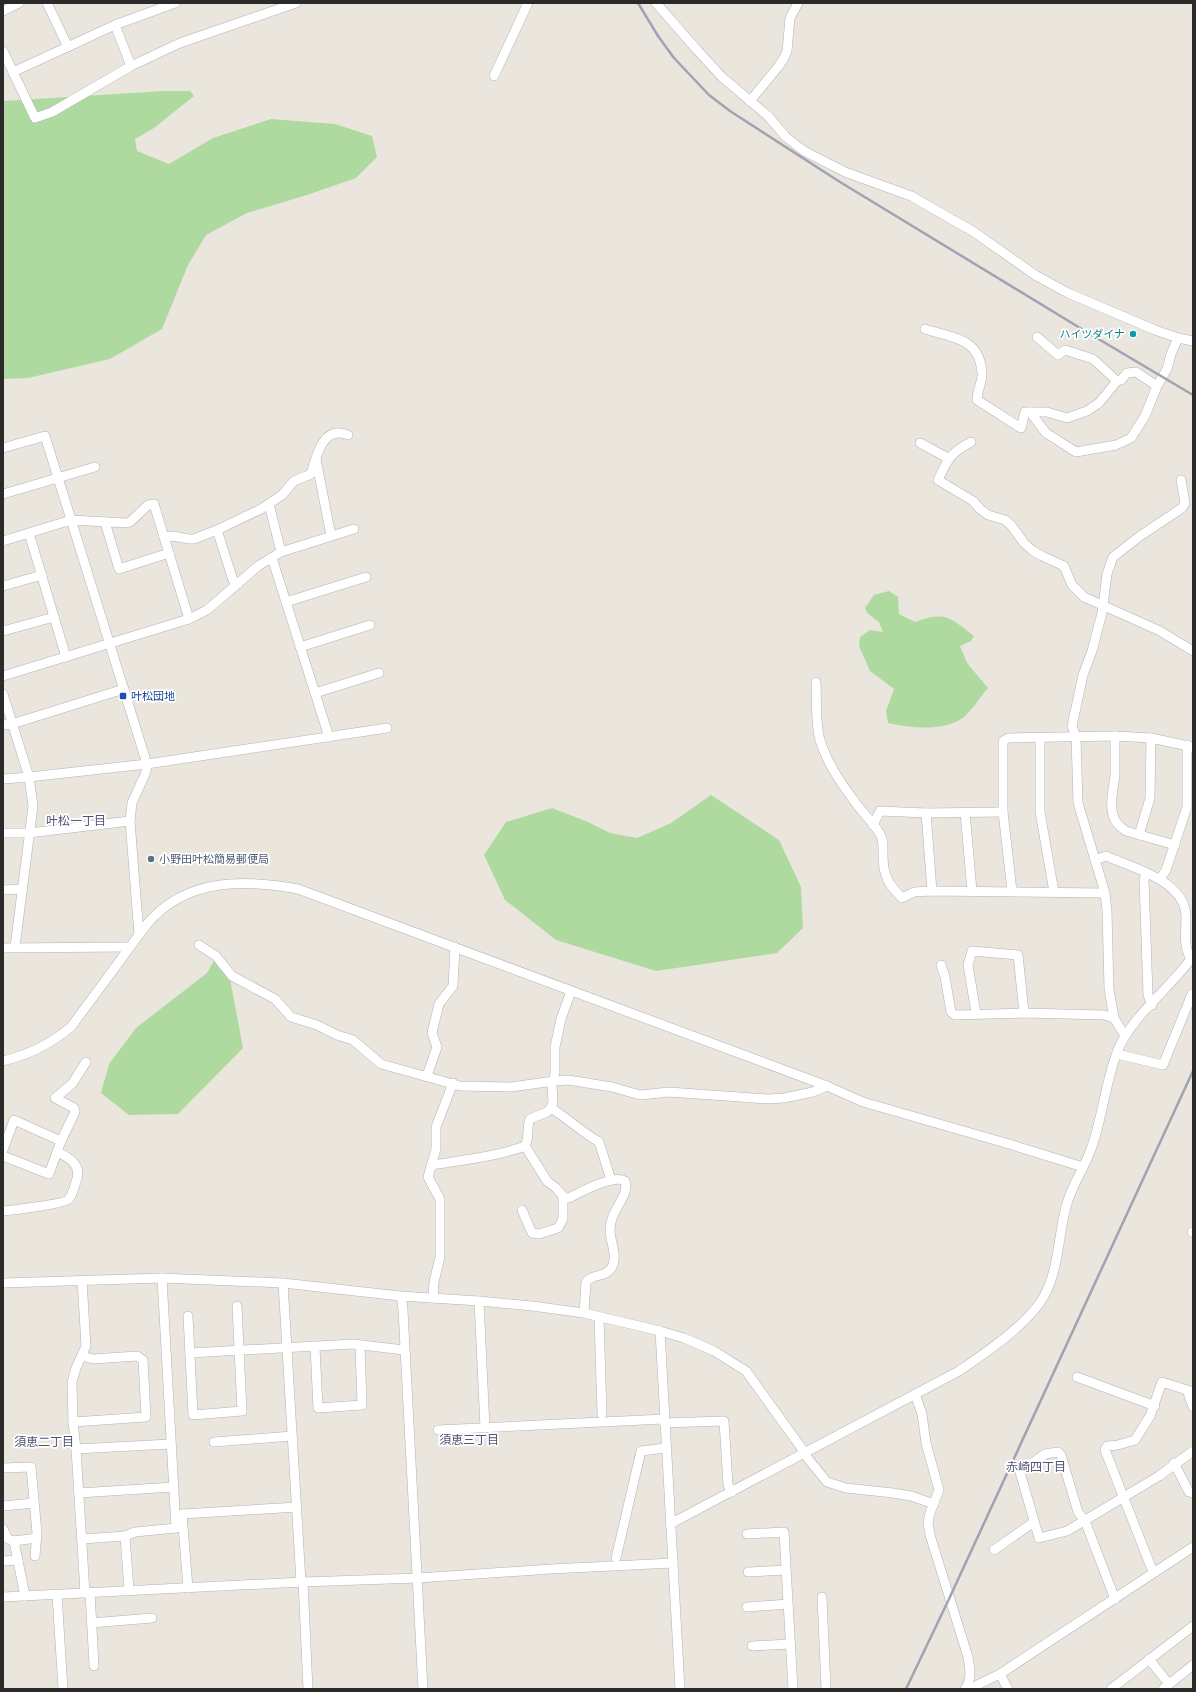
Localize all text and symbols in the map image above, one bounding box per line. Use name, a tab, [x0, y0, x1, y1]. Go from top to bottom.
place label: ハイツダイナ	[1059, 327, 1125, 342]
marker: ハイツダイナ	[1128, 329, 1138, 339]
place label: 叶松団地	[131, 689, 175, 704]
marker: 叶松団地	[118, 691, 128, 701]
district label: 叶松一丁目	[46, 813, 106, 829]
place label: 小野田叶松簡易郵便局	[159, 852, 269, 867]
marker: 小野田叶松簡易郵便局	[146, 854, 156, 864]
district label: 須恵三丁目	[439, 1432, 499, 1448]
district label: 須恵二丁目	[14, 1434, 74, 1450]
district label: 赤崎四丁目	[1006, 1459, 1066, 1475]

